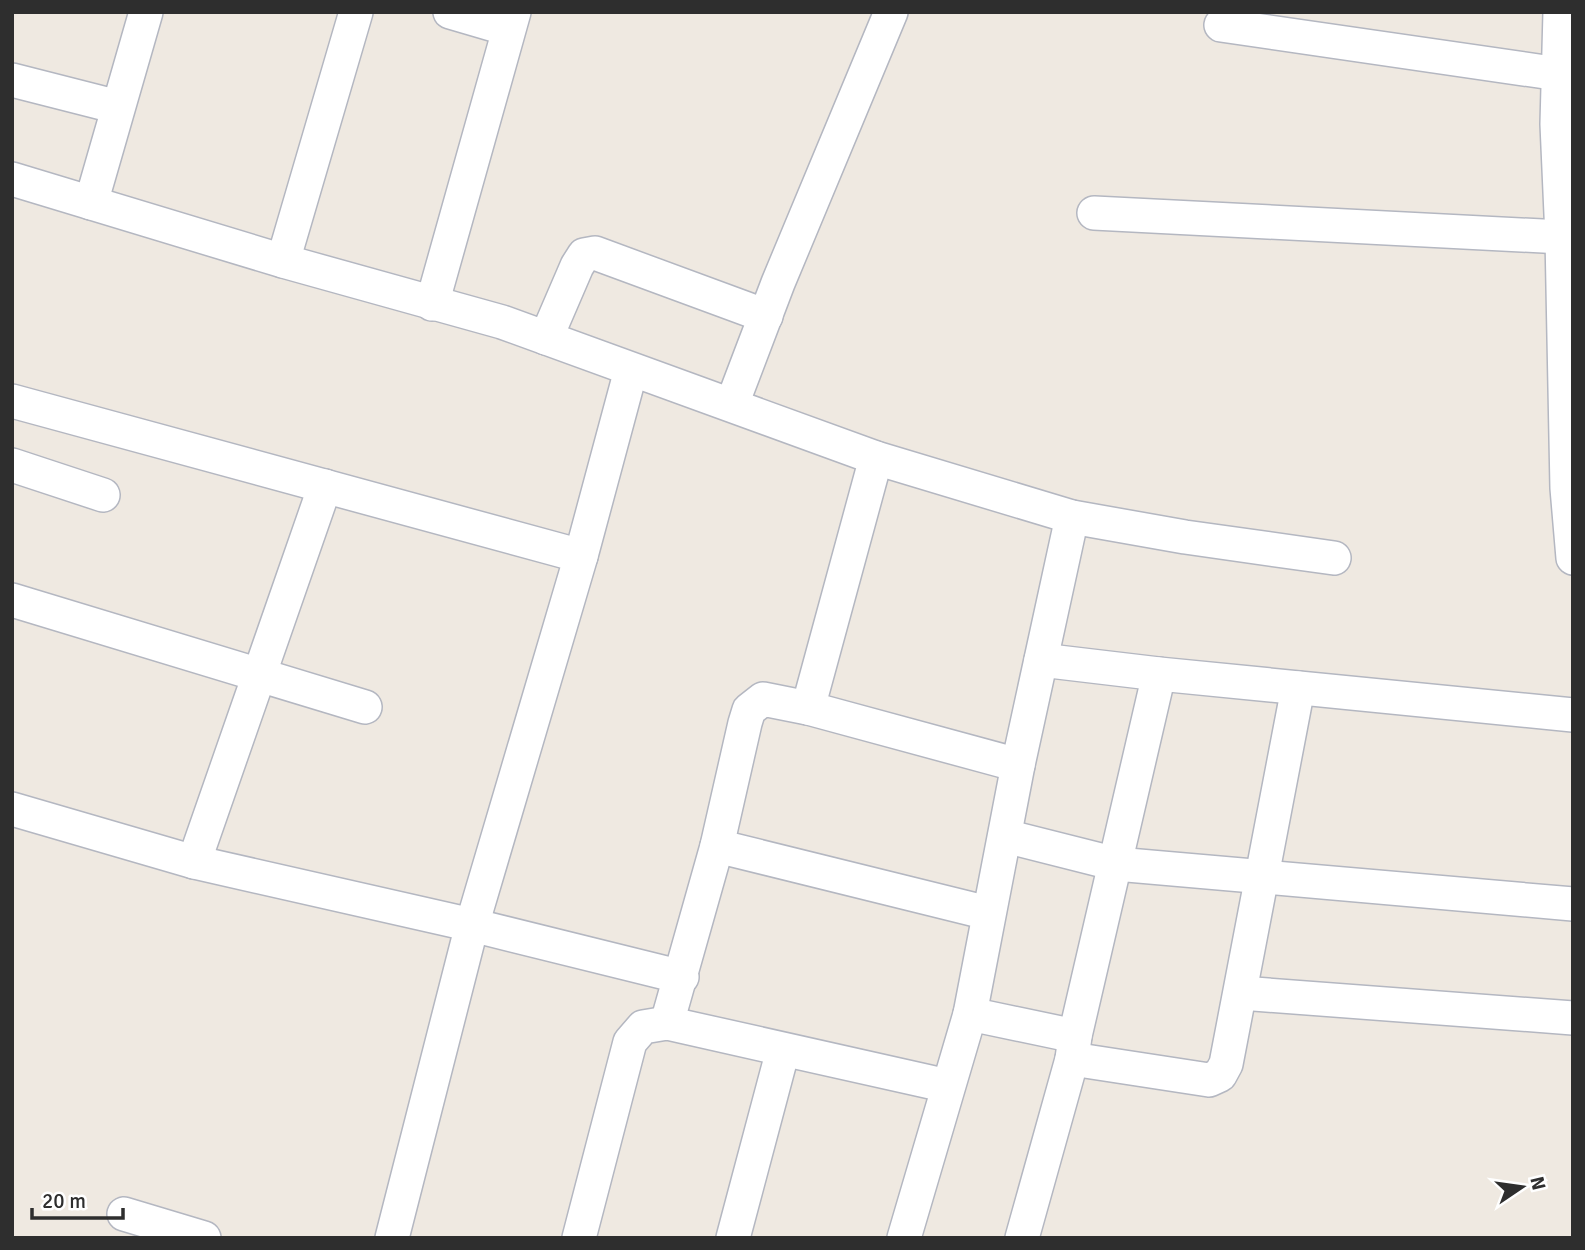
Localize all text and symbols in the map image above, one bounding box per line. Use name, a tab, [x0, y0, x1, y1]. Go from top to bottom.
north arrow	[1487, 1152, 1557, 1222]
text: N	[1524, 1174, 1551, 1193]
scale bar	[32, 1176, 122, 1220]
text: 20 m	[42, 1188, 86, 1214]

